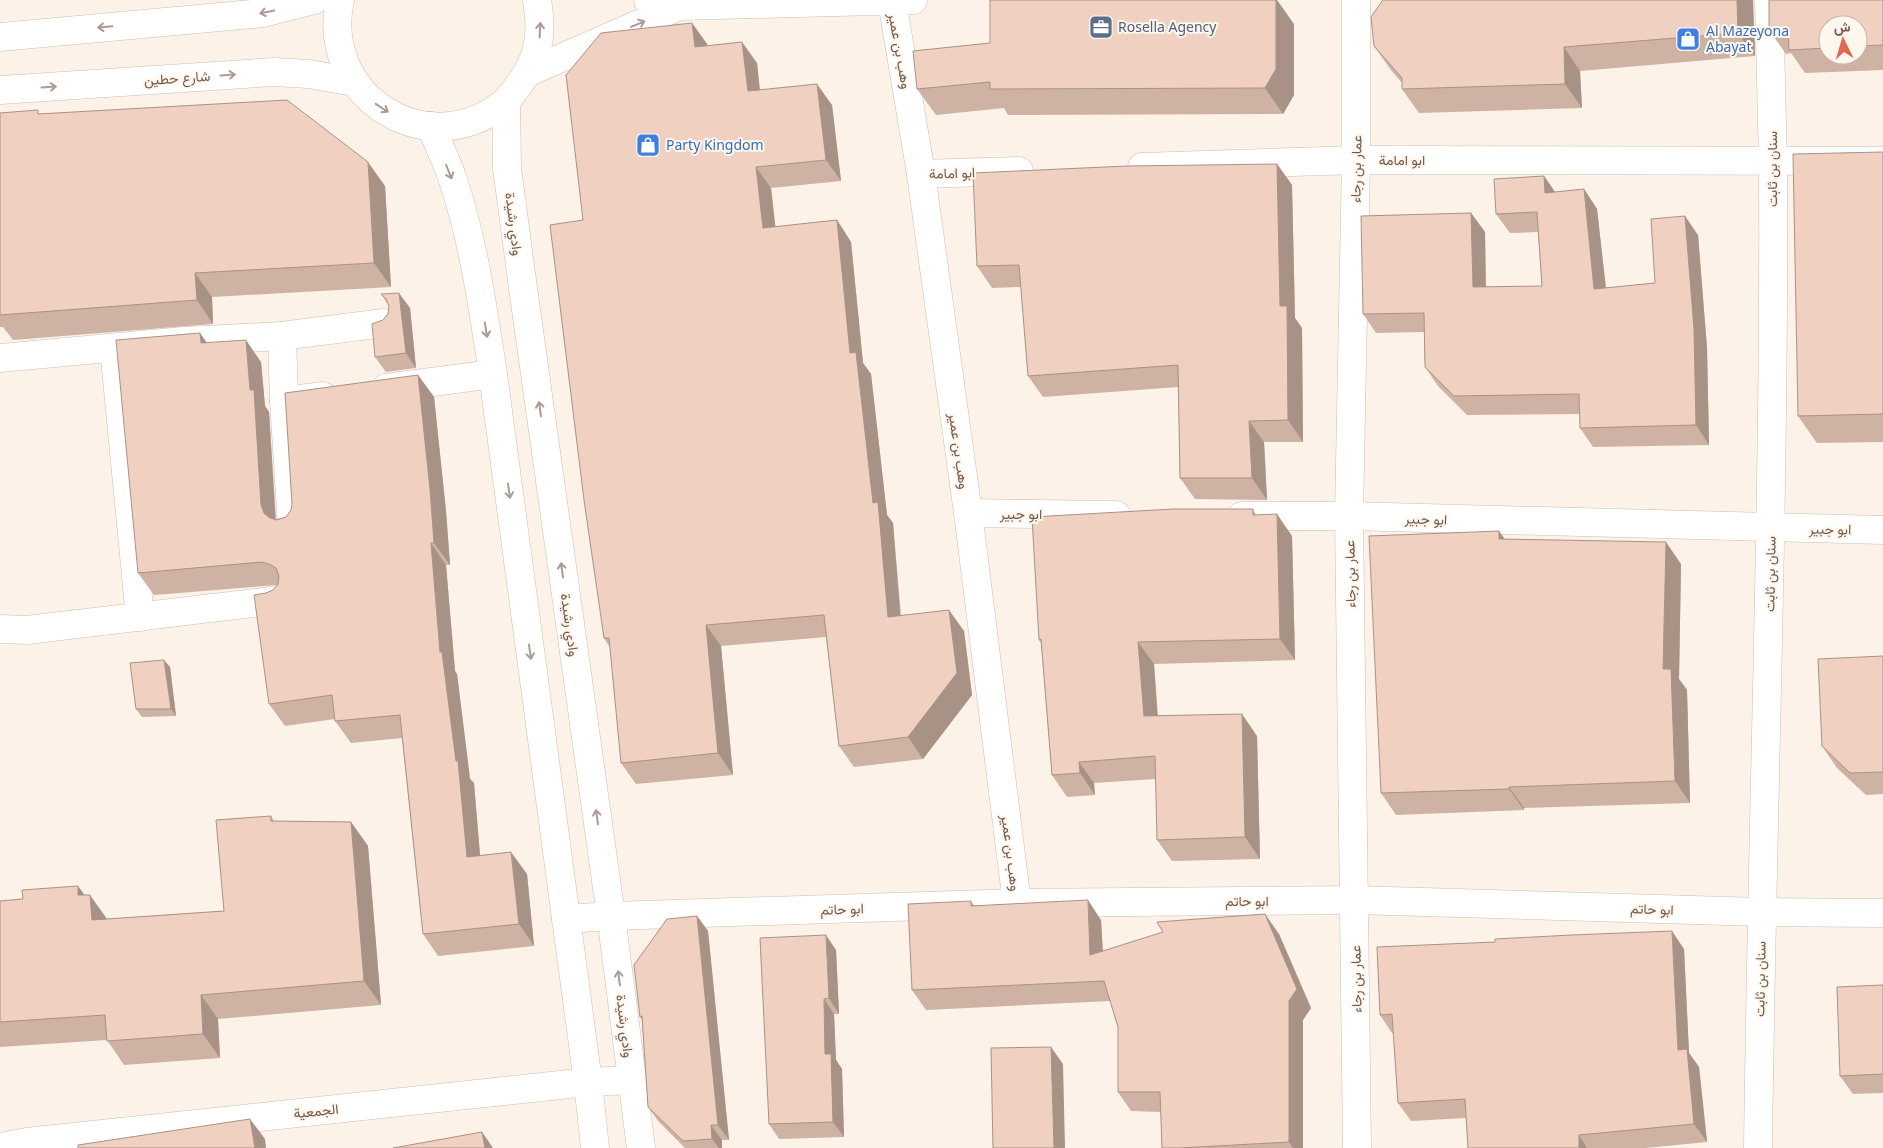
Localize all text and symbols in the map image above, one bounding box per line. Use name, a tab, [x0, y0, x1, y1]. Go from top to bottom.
one-way arrow	[259, 7, 275, 17]
street label: وهب بن عمير	[884, 10, 917, 90]
office icon: Rosella Agency	[1088, 14, 1114, 40]
north arrow	[1818, 15, 1868, 65]
text: ش	[1833, 16, 1851, 37]
place label: Rosella Agency	[1118, 17, 1217, 36]
one-way arrow	[630, 19, 645, 29]
place label: Al Mazeyona Abayat	[1706, 21, 1789, 56]
one-way arrow	[535, 22, 544, 38]
one-way arrow	[97, 23, 113, 32]
shop icon: Al Mazeyona Abayat	[1675, 26, 1701, 52]
street label: شارع حطين	[143, 66, 211, 91]
one-way arrow	[220, 70, 236, 79]
one-way arrow	[40, 82, 56, 91]
one-way arrow	[375, 103, 389, 113]
street label: سنان بن ثابت	[1762, 131, 1781, 207]
shop icon: Party Kingdom	[635, 132, 661, 158]
place label: Party Kingdom	[666, 135, 764, 154]
street label: عمار بن رجاء	[1345, 135, 1366, 203]
street label: ابو امامة	[1379, 150, 1425, 169]
street label: ابو امامة	[928, 162, 975, 183]
one-way arrow	[445, 164, 455, 179]
street label: وادي رشيدة	[498, 191, 528, 257]
one-way arrow	[482, 321, 492, 337]
one-way arrow	[534, 401, 544, 417]
street label: وهب بن عمير	[945, 411, 974, 490]
one-way arrow	[504, 482, 514, 498]
street label: ابو جبير	[999, 504, 1042, 523]
street label: ابو جبير	[1403, 508, 1448, 529]
street label: ابو جبير	[1808, 519, 1851, 538]
street label: سنان بن ثابت	[1759, 536, 1780, 612]
street label: عمار بن رجاء	[1339, 540, 1360, 608]
one-way arrow	[557, 562, 567, 578]
street label: وادي رشيدة	[554, 592, 584, 658]
one-way arrow	[526, 643, 536, 659]
one-way arrow	[592, 809, 602, 825]
street label: وهب بن عمير	[997, 813, 1026, 892]
street label: ابو حاتم	[1225, 891, 1269, 910]
street label: ابو حاتم	[820, 898, 864, 919]
street label: ابو حاتم	[1630, 898, 1674, 919]
street label: سنان بن ثابت	[1749, 941, 1770, 1017]
street label: عمار بن رجاء	[1345, 945, 1366, 1013]
one-way arrow	[614, 970, 624, 986]
street label: وادي رشيدة	[609, 993, 639, 1059]
street label: الجمعية	[292, 1099, 339, 1122]

